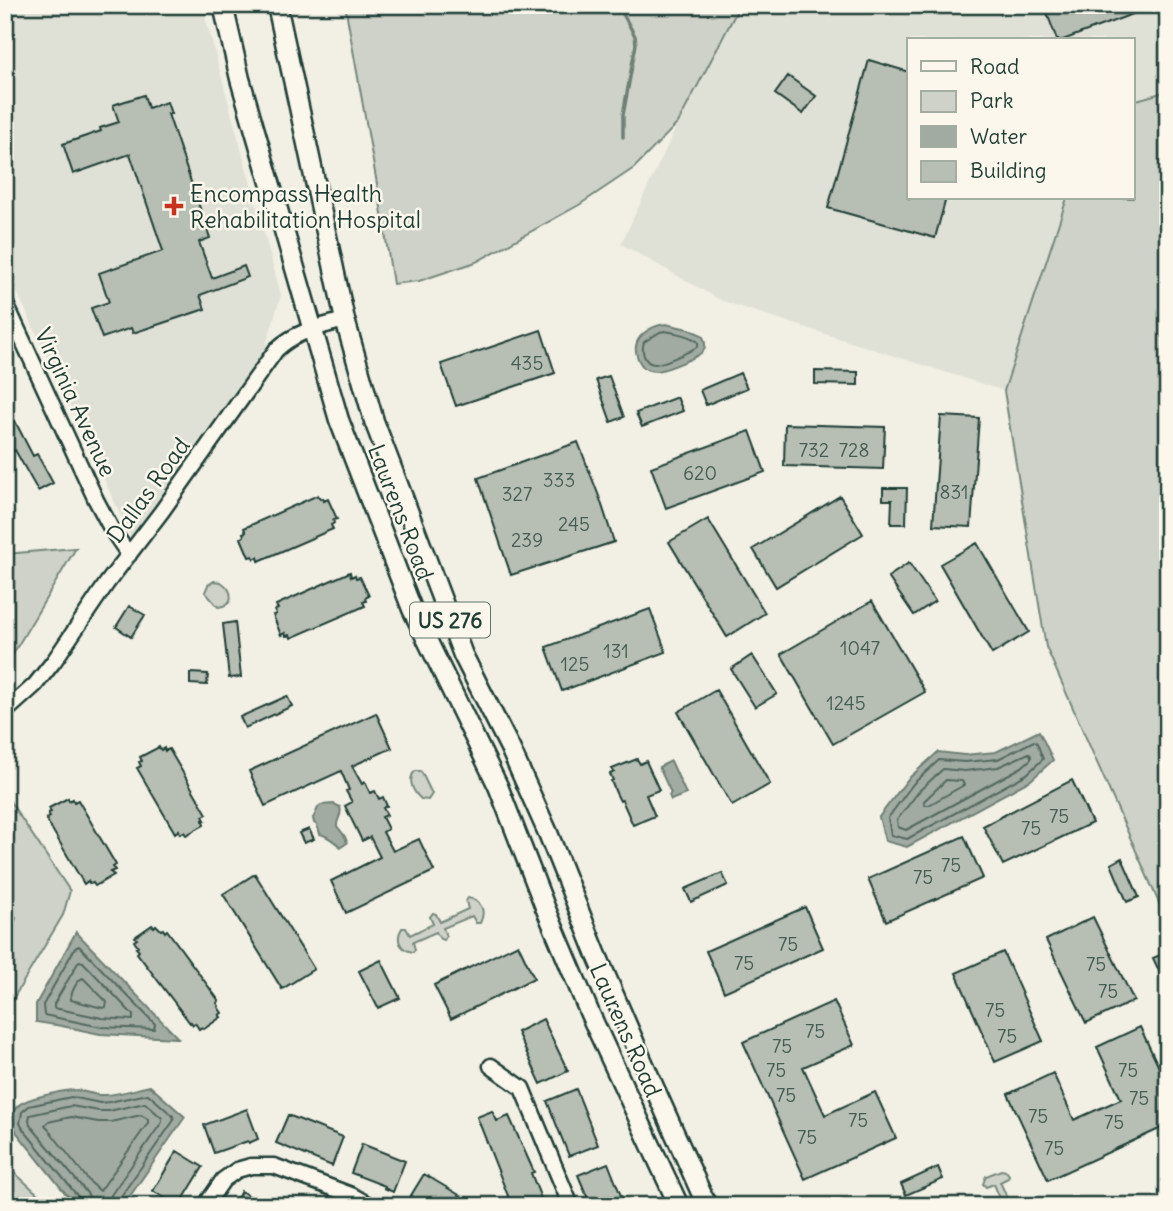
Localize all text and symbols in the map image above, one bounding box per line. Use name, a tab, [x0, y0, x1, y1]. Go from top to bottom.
legend	[907, 38, 1134, 200]
text: Road	[970, 53, 1019, 80]
text: Park	[970, 87, 1013, 114]
text: Water	[970, 123, 1028, 150]
text: Building	[970, 157, 1046, 184]
place label: Encompass Health Rehabilitation Hospital	[190, 179, 421, 234]
marker: Encompass Health Rehabilitation Hospital	[164, 196, 184, 216]
street label: Virginia Avenue	[29, 323, 123, 481]
house number: 435	[511, 351, 543, 375]
street label: Dallas Road	[100, 432, 196, 548]
house number: 732	[799, 438, 829, 462]
house number: 728	[839, 438, 869, 462]
street label: Laurens Road	[362, 440, 440, 584]
house number: 620	[683, 461, 717, 485]
house number: 333	[543, 468, 575, 492]
house number: 831	[939, 480, 969, 504]
house number: 327	[502, 482, 532, 506]
house number: 245	[558, 512, 590, 536]
house number: 239	[511, 528, 543, 552]
road number: US 276	[410, 602, 490, 638]
house number: 1047	[840, 636, 880, 660]
house number: 131	[603, 639, 629, 663]
house number: 125	[561, 652, 589, 676]
house number: 1245	[826, 691, 866, 715]
house number: 75	[1049, 804, 1069, 828]
house number: 75	[1021, 816, 1041, 840]
house number: 75	[941, 853, 961, 877]
house number: 75	[913, 865, 933, 889]
house number: 75	[778, 932, 798, 956]
house number: 75	[734, 951, 754, 975]
house number: 75	[1086, 952, 1106, 976]
street label: Laurens Road	[584, 959, 668, 1101]
house number: 75	[1098, 979, 1118, 1003]
house number: 75	[985, 998, 1005, 1022]
house number: 75	[805, 1019, 825, 1043]
house number: 75	[997, 1024, 1017, 1048]
house number: 75	[772, 1034, 792, 1058]
house number: 75	[766, 1058, 786, 1082]
house number: 75	[1118, 1058, 1138, 1082]
house number: 75	[776, 1083, 796, 1107]
house number: 75	[1129, 1086, 1149, 1110]
house number: 75	[1028, 1104, 1048, 1128]
house number: 75	[848, 1108, 868, 1132]
house number: 75	[1104, 1110, 1124, 1134]
house number: 75	[797, 1125, 817, 1149]
house number: 75	[1044, 1136, 1064, 1160]

